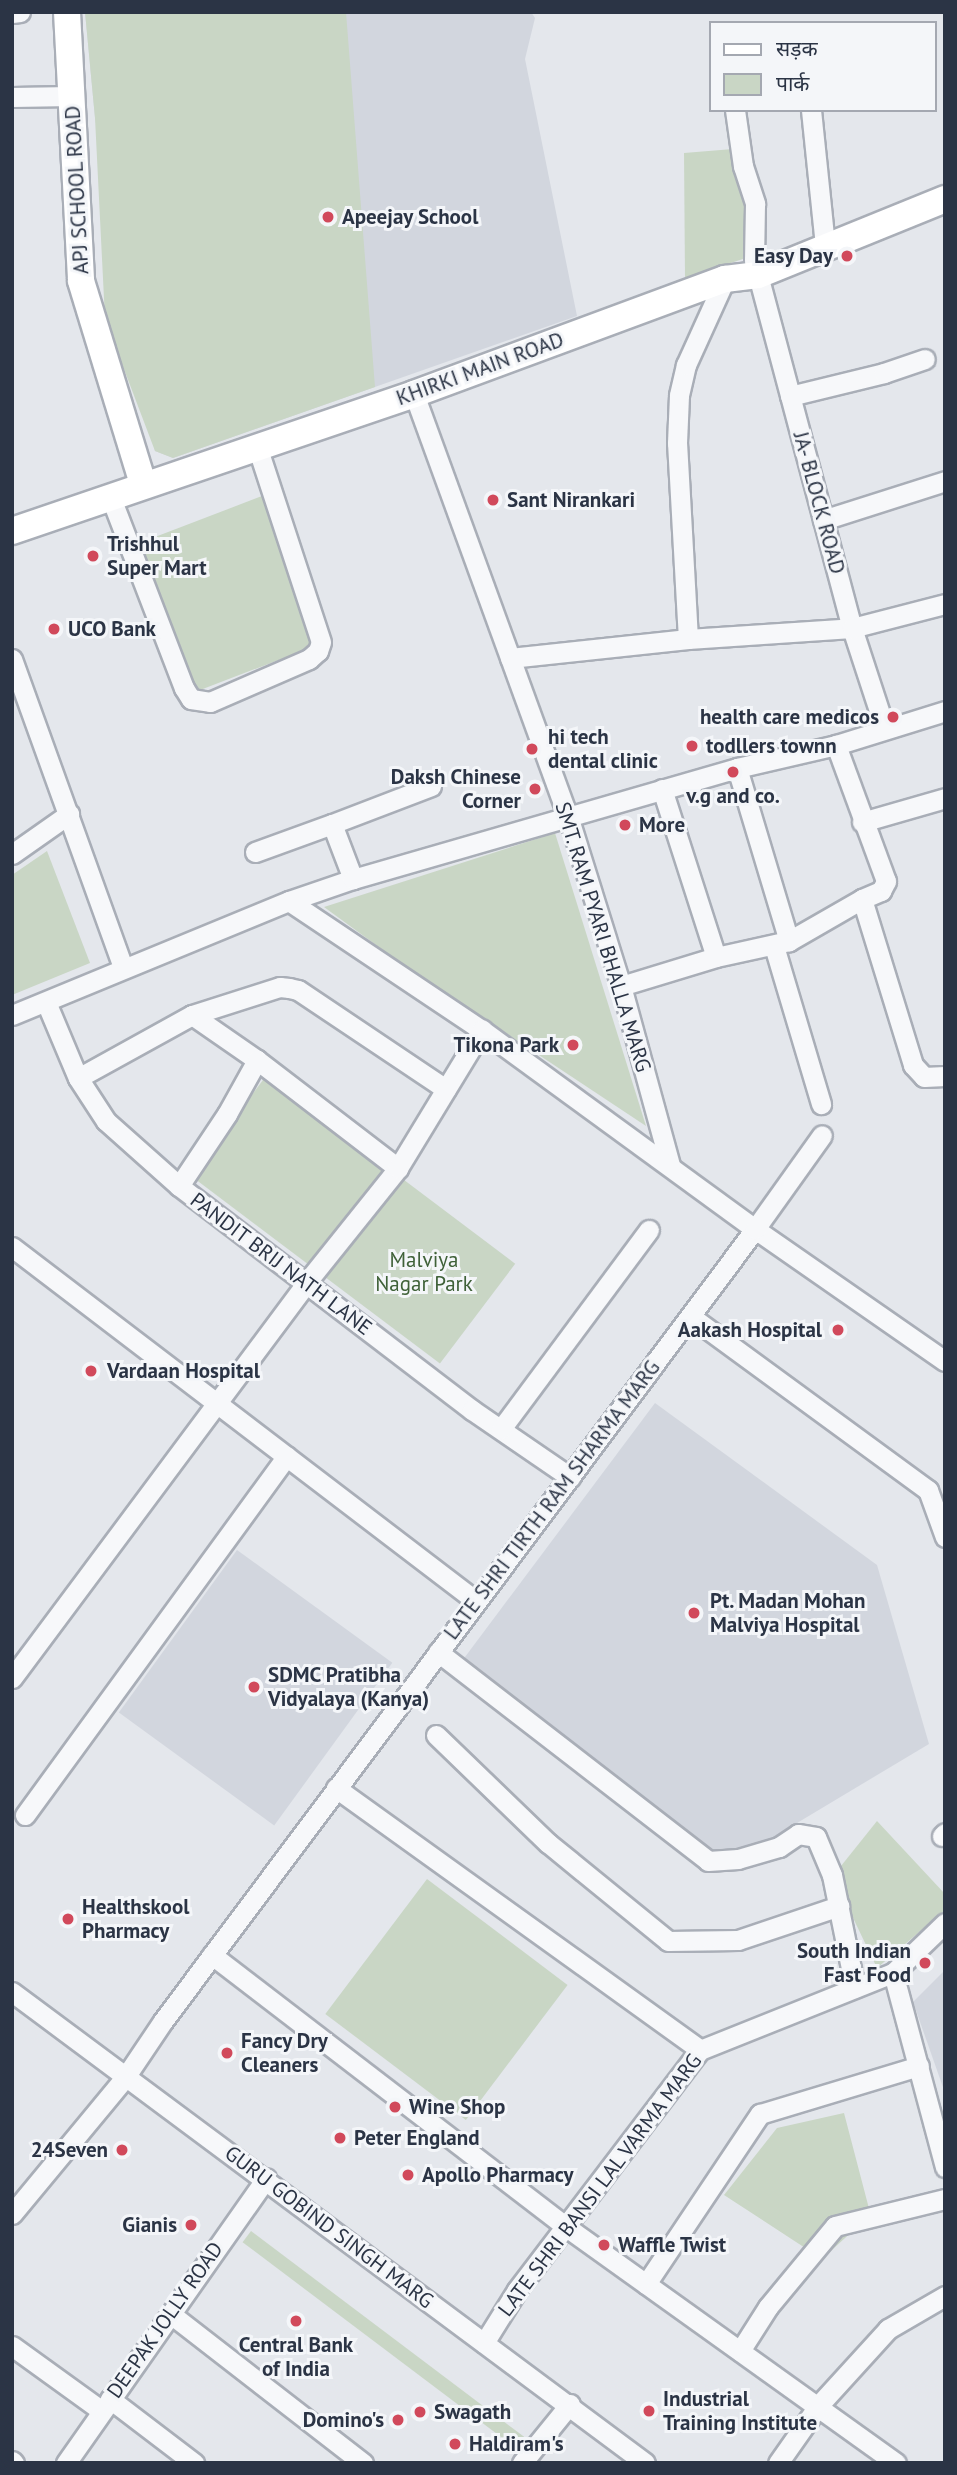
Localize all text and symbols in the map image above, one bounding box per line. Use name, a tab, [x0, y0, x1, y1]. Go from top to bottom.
legend	[708, 21, 936, 112]
text: सड़क	[776, 35, 818, 62]
text: पार्क	[776, 70, 810, 97]
street label: APJ SCHOOL ROAD	[60, 105, 94, 275]
place label: Apeejay School	[342, 204, 479, 230]
marker: Apeejay School	[320, 209, 336, 225]
place label: Easy Day	[753, 243, 833, 269]
marker: Easy Day	[839, 248, 855, 264]
street label: KHIRKI MAIN ROAD	[393, 327, 567, 411]
street label: JA- BLOCK ROAD	[788, 428, 850, 578]
place label: Sant Nirankari	[507, 487, 635, 513]
marker: Sant Nirankari	[485, 492, 501, 508]
place label: Trishhul Super Mart	[107, 531, 207, 581]
marker: Trishhul Super Mart	[85, 548, 101, 564]
place label: UCO Bank	[68, 616, 156, 642]
marker: UCO Bank	[46, 621, 62, 637]
place label: health care medicos	[700, 704, 879, 730]
marker: health care medicos	[885, 709, 901, 725]
place label: hi tech dental clinic	[548, 724, 658, 774]
place label: todllers townn	[706, 733, 837, 759]
marker: todllers townn	[684, 738, 700, 754]
marker: hi tech dental clinic	[522, 739, 542, 759]
place label: Daksh Chinese Corner	[391, 764, 521, 814]
marker: v.g and co.	[725, 764, 741, 780]
marker: Daksh Chinese Corner	[527, 781, 543, 797]
place label: v.g and co.	[686, 783, 780, 809]
street label: SMT. RAM PYARI BHALLA MARG	[550, 798, 656, 1076]
place label: More	[639, 812, 685, 838]
marker: More	[617, 817, 633, 833]
place label: Tikona Park	[453, 1032, 559, 1058]
marker: Tikona Park	[565, 1037, 581, 1053]
street label: PANDIT BRIJ NATH LANE	[185, 1187, 377, 1341]
park label: Malviya Nagar Park	[375, 1247, 473, 1297]
place label: Aakash Hospital	[678, 1317, 822, 1343]
marker: Aakash Hospital	[828, 1320, 848, 1340]
street label: LATE SHRI TIRTH RAM SHARMA MARG	[438, 1355, 666, 1645]
place label: Vardaan Hospital	[107, 1358, 260, 1384]
marker: Vardaan Hospital	[81, 1361, 101, 1381]
place label: Pt. Madan Mohan Malviya Hospital	[710, 1588, 867, 1638]
marker: Pt. Madan Mohan Malviya Hospital	[684, 1603, 704, 1623]
place label: SDMC Pratibha Vidyalaya (Kanya)	[268, 1662, 429, 1712]
marker: SDMC Pratibha Vidyalaya (Kanya)	[246, 1679, 262, 1695]
place label: Healthskool Pharmacy	[82, 1894, 189, 1944]
marker: Healthskool Pharmacy	[60, 1911, 76, 1927]
place label: South Indian Fast Food	[797, 1938, 911, 1988]
marker: South Indian Fast Food	[917, 1955, 933, 1971]
place label: Fancy Dry Cleaners	[241, 2028, 329, 2078]
marker: Fancy Dry Cleaners	[219, 2045, 235, 2061]
street label: LATE SHRI BANSI LAL VARMA MARG	[492, 2048, 708, 2322]
place label: Wine Shop	[409, 2094, 505, 2120]
marker: Wine Shop	[387, 2099, 403, 2115]
place label: Peter England	[354, 2125, 480, 2151]
marker: Peter England	[332, 2130, 348, 2146]
place label: 24Seven	[31, 2137, 108, 2163]
street label: GURU GOBIND SINGH MARG	[220, 2140, 438, 2314]
marker: 24Seven	[114, 2142, 130, 2158]
place label: Apollo Pharmacy	[422, 2162, 574, 2188]
marker: Apollo Pharmacy	[400, 2167, 416, 2183]
place label: Gianis	[122, 2212, 177, 2238]
marker: Gianis	[183, 2217, 199, 2233]
place label: Waffle Twist	[618, 2232, 727, 2258]
street label: DEEPAK JOLLY ROAD	[101, 2237, 229, 2403]
marker: Waffle Twist	[596, 2237, 612, 2253]
marker: Central Bank of India	[288, 2313, 304, 2329]
place label: Central Bank of India	[239, 2332, 353, 2382]
place label: Industrial Training Institute	[663, 2386, 817, 2436]
place label: Swagath	[434, 2399, 511, 2425]
marker: Industrial Training Institute	[641, 2403, 657, 2419]
marker: Swagath	[412, 2404, 428, 2420]
place label: Domino's	[303, 2407, 384, 2433]
marker: Domino's	[390, 2412, 406, 2428]
place label: Haldiram's	[469, 2431, 564, 2457]
marker: Haldiram's	[447, 2436, 463, 2452]

